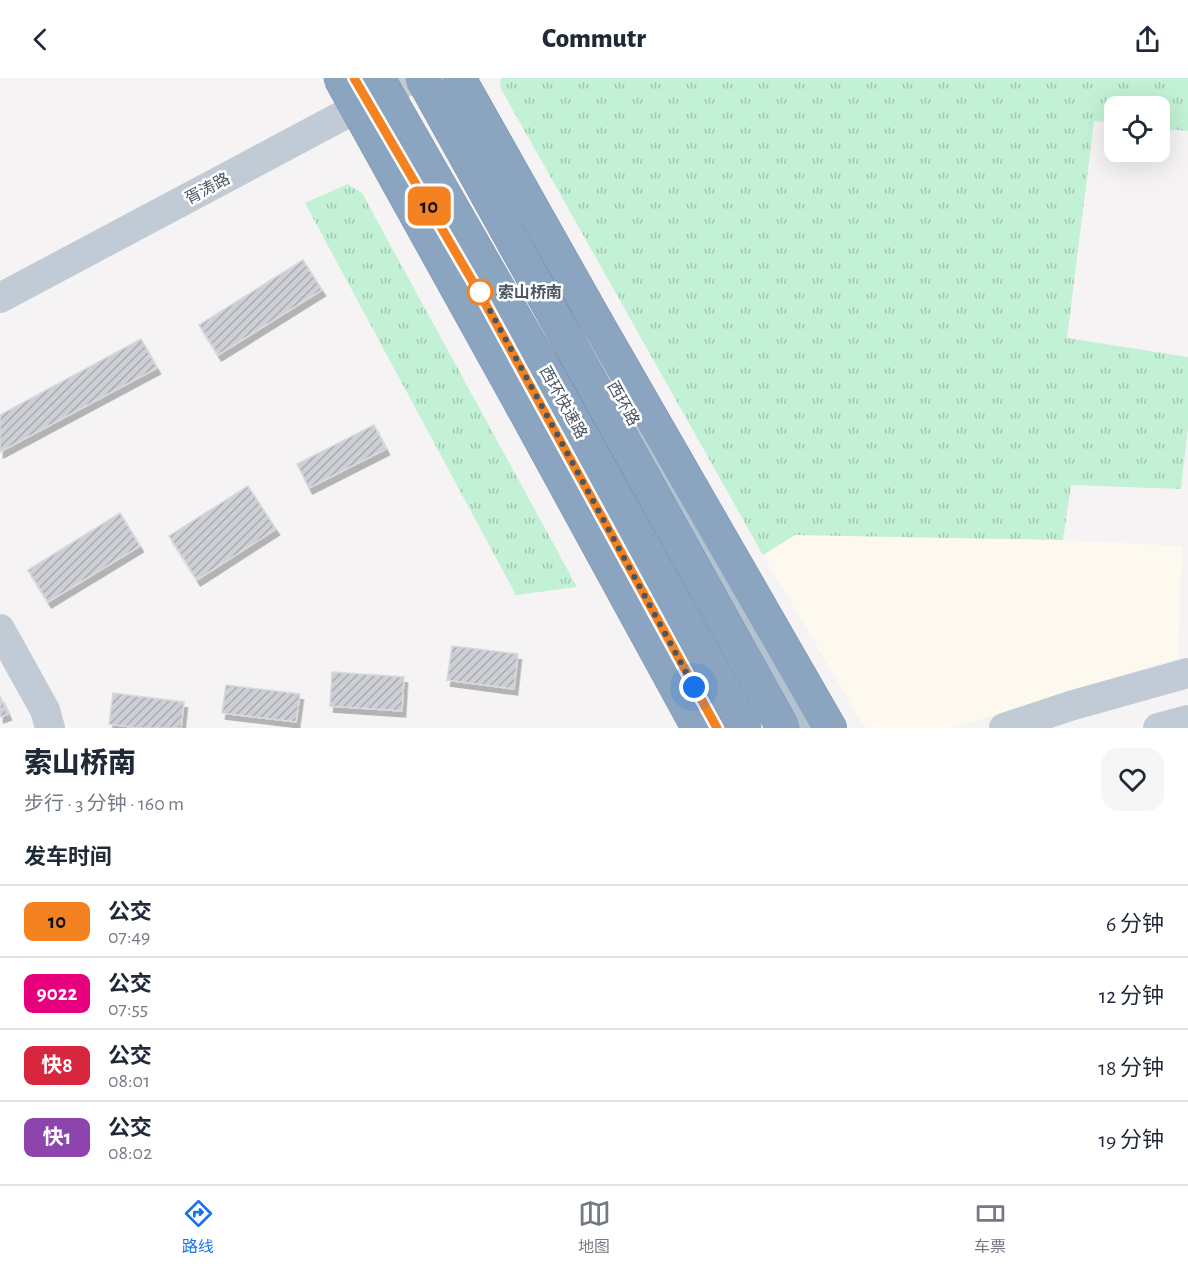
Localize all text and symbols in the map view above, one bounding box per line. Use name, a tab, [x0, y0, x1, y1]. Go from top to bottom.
icon: back	[24, 23, 57, 56]
icon: share	[1131, 23, 1164, 56]
text: Commutr	[542, 25, 646, 52]
map controls	[1104, 96, 1170, 162]
button: locate	[1104, 96, 1170, 162]
street label: 胥涛路	[182, 170, 232, 207]
line badge: 10	[402, 186, 456, 226]
text: 10	[420, 196, 438, 217]
marker: 索山桥南	[467, 279, 493, 305]
place label: 索山桥南	[498, 284, 562, 301]
street label: 西环快速路	[537, 363, 590, 441]
street label: 西环路	[604, 378, 643, 428]
your location	[679, 672, 709, 702]
button: heart	[1101, 748, 1164, 811]
text: 索山桥南	[24, 750, 136, 778]
text: 步行 · 3 分钟 · 160 m	[24, 794, 184, 814]
text: 发车时间	[24, 846, 112, 868]
text: 公交	[108, 901, 152, 923]
text: 10	[48, 911, 66, 932]
text: 6 分钟	[1106, 913, 1164, 935]
text: 07:49	[108, 927, 151, 947]
text: 公交	[108, 973, 152, 995]
text: 9022	[37, 983, 77, 1004]
text: 12 分钟	[1099, 985, 1164, 1007]
text: 07:55	[108, 999, 148, 1019]
text: 公交	[108, 1045, 152, 1067]
text: 快8	[41, 1055, 73, 1076]
text: 18 分钟	[1098, 1057, 1164, 1079]
text: 08:01	[108, 1071, 150, 1091]
text: 公交	[108, 1117, 152, 1139]
text: 快1	[43, 1127, 71, 1148]
text: 19 分钟	[1098, 1129, 1164, 1151]
text: 08:02	[108, 1143, 152, 1163]
tab: 路线	[182, 1197, 215, 1257]
tab: 地图	[578, 1197, 611, 1257]
tab: 车票	[974, 1197, 1007, 1257]

